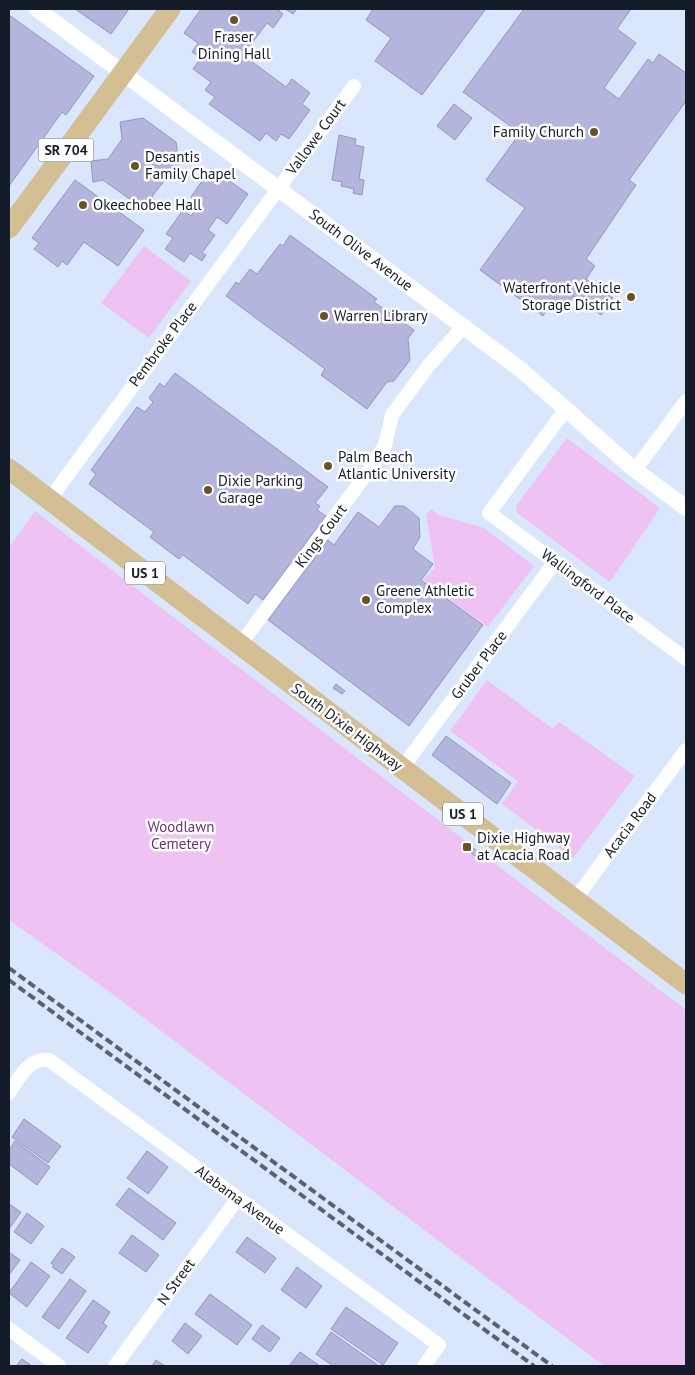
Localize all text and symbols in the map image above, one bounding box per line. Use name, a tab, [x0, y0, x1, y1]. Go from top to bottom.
marker: Fraser Dining Hall	[228, 14, 240, 26]
place label: Fraser Dining Hall	[198, 27, 271, 63]
street label: Vallowe Court	[281, 95, 349, 179]
place label: Family Church	[493, 122, 584, 141]
marker: Family Church	[588, 126, 600, 138]
road number: SR 704	[38, 138, 94, 162]
place label: Desantis Family Chapel	[145, 147, 236, 183]
marker: Desantis Family Chapel	[129, 160, 141, 172]
place label: Okeechobee Hall	[93, 195, 202, 214]
marker: Okeechobee Hall	[77, 199, 89, 211]
street label: South Olive Avenue	[306, 204, 417, 295]
place label: Waterfront Vehicle Storage District	[503, 278, 621, 314]
marker: Waterfront Vehicle Storage District	[625, 291, 637, 303]
street label: Pembroke Place	[124, 297, 201, 390]
place label: Warren Library	[334, 306, 428, 325]
marker: Warren Library	[318, 310, 330, 322]
place label: Palm Beach Atlantic University	[338, 447, 455, 483]
marker: Palm Beach Atlantic University	[322, 460, 334, 472]
place label: Dixie Parking Garage	[218, 471, 303, 507]
marker: Dixie Parking Garage	[202, 484, 214, 496]
street label: Kings Court	[291, 500, 351, 571]
street label: Wallingford Place	[538, 544, 639, 627]
road number: US 1	[125, 562, 165, 584]
place label: Greene Athletic Complex	[376, 581, 475, 617]
marker: Greene Athletic Complex	[360, 594, 372, 606]
street label: Gruber Place	[447, 626, 511, 703]
street label: South Dixie Highway	[288, 679, 407, 775]
street label: Acacia Road	[599, 788, 660, 861]
road number: US 1	[443, 802, 483, 826]
park label: Woodlawn Cemetery	[148, 817, 215, 853]
place label: Dixie Highway at Acacia Road	[477, 828, 570, 864]
marker: Dixie Highway at Acacia Road	[461, 841, 473, 853]
street label: Alabama Avenue	[192, 1161, 289, 1238]
street label: N Street	[153, 1255, 199, 1308]

